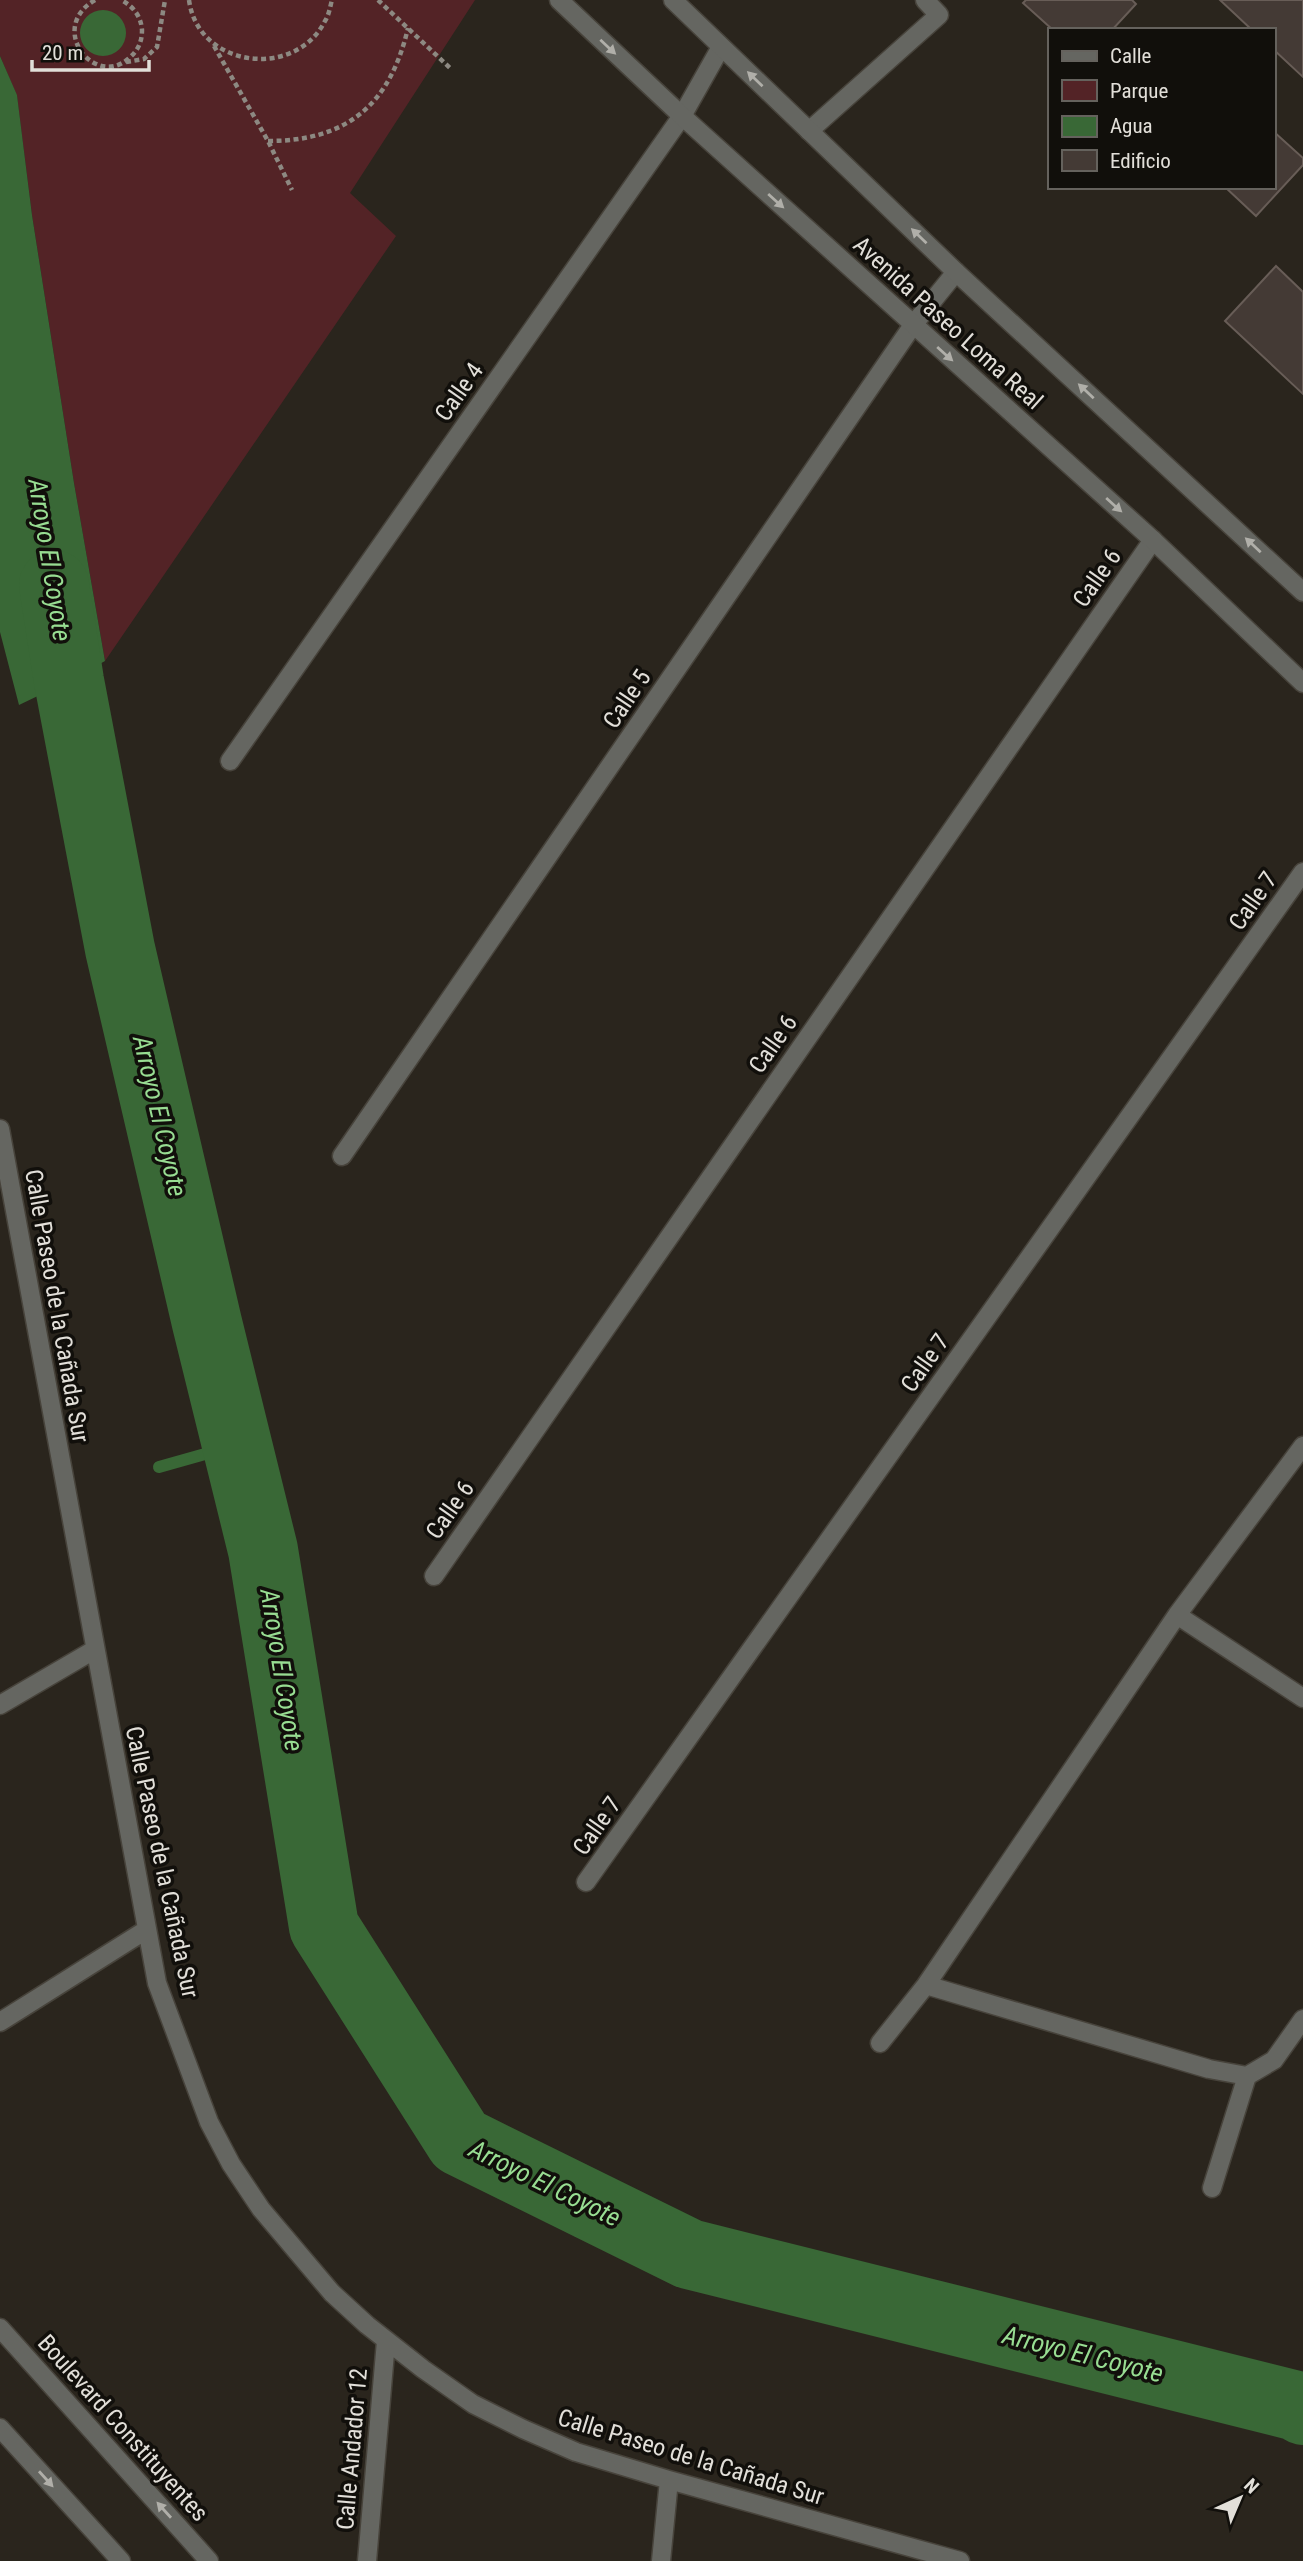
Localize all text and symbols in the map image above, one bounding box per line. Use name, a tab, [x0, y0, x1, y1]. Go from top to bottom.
scale bar	[32, 28, 149, 72]
legend	[1048, 28, 1275, 189]
one-way arrow	[599, 39, 617, 55]
text: 20 m	[42, 41, 83, 65]
text: Calle	[1110, 44, 1152, 68]
one-way arrow	[746, 70, 763, 87]
text: Parque	[1110, 79, 1168, 103]
text: Agua	[1110, 114, 1153, 138]
text: Edificio	[1110, 149, 1171, 173]
one-way arrow	[767, 193, 784, 208]
one-way arrow	[911, 229, 928, 245]
street label: Avenida Paseo Loma Real	[848, 231, 1048, 415]
one-way arrow	[936, 345, 953, 361]
street label: Calle 4	[429, 357, 489, 427]
one-way arrow	[1077, 383, 1095, 399]
water label: Arroyo El Coyote	[22, 476, 78, 643]
one-way arrow	[1105, 497, 1123, 513]
one-way arrow	[1245, 538, 1262, 554]
street label: Calle 6	[1067, 543, 1127, 613]
street label: Calle 5	[597, 664, 657, 734]
street label: Calle 7	[1223, 866, 1283, 936]
street label: Calle 6	[743, 1009, 803, 1079]
water label: Arroyo El Coyote	[127, 1032, 193, 1199]
street label: Calle Paseo de la Cañada Sur	[19, 1167, 95, 1445]
street label: Calle 7	[895, 1328, 955, 1398]
street label: Calle 6	[420, 1475, 480, 1545]
water label: Arroyo El Coyote	[254, 1586, 310, 1753]
street label: Calle Paseo de la Cañada Sur	[120, 1724, 204, 2000]
street label: Calle 7	[567, 1791, 627, 1861]
water label: Arroyo El Coyote	[464, 2133, 625, 2232]
water label: Arroyo El Coyote	[999, 2319, 1166, 2388]
street label: Boulevard Constituyentes	[32, 2329, 214, 2527]
street label: Calle Andador 12	[331, 2367, 373, 2531]
street label: Calle Paseo de la Cañada Sur	[554, 2403, 828, 2511]
north arrow	[1205, 2463, 1275, 2533]
one-way arrow	[38, 2470, 54, 2488]
text: N	[1239, 2474, 1264, 2498]
one-way arrow	[156, 2502, 172, 2519]

